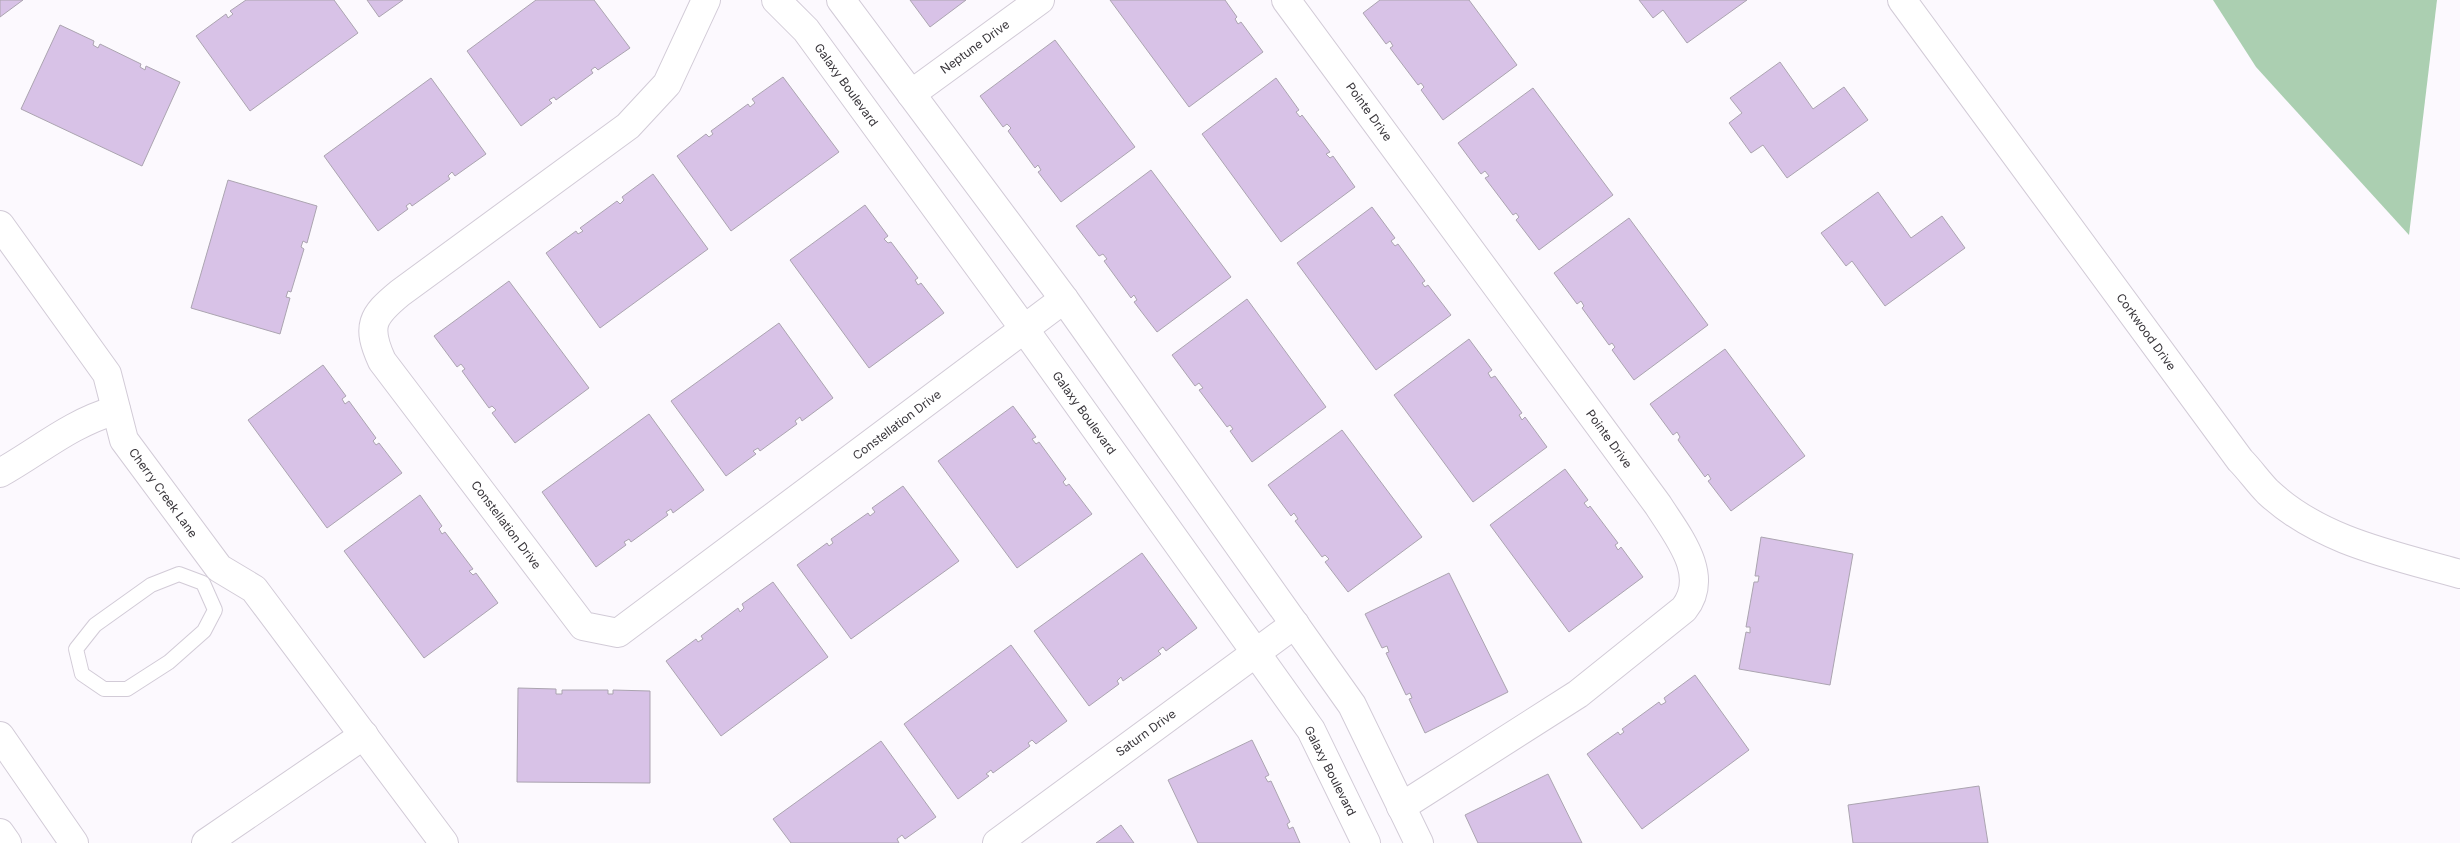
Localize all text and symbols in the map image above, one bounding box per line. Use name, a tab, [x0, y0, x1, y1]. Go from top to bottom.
street label: Neptune Drive	[937, 17, 1012, 77]
street label: Galaxy Boulevard	[811, 40, 882, 129]
street label: Pointe Drive	[1343, 79, 1396, 144]
street label: Corkwood Drive	[2113, 290, 2179, 373]
street label: Galaxy Boulevard	[1049, 368, 1120, 457]
street label: Constellation Drive	[849, 386, 944, 463]
street label: Pointe Drive	[1583, 406, 1636, 471]
street label: Cherry Creek Lane	[126, 445, 201, 540]
street label: Constellation Drive	[468, 477, 545, 572]
street label: Saturn Drive	[1113, 706, 1179, 759]
street label: Galaxy Boulevard	[1301, 723, 1360, 818]

